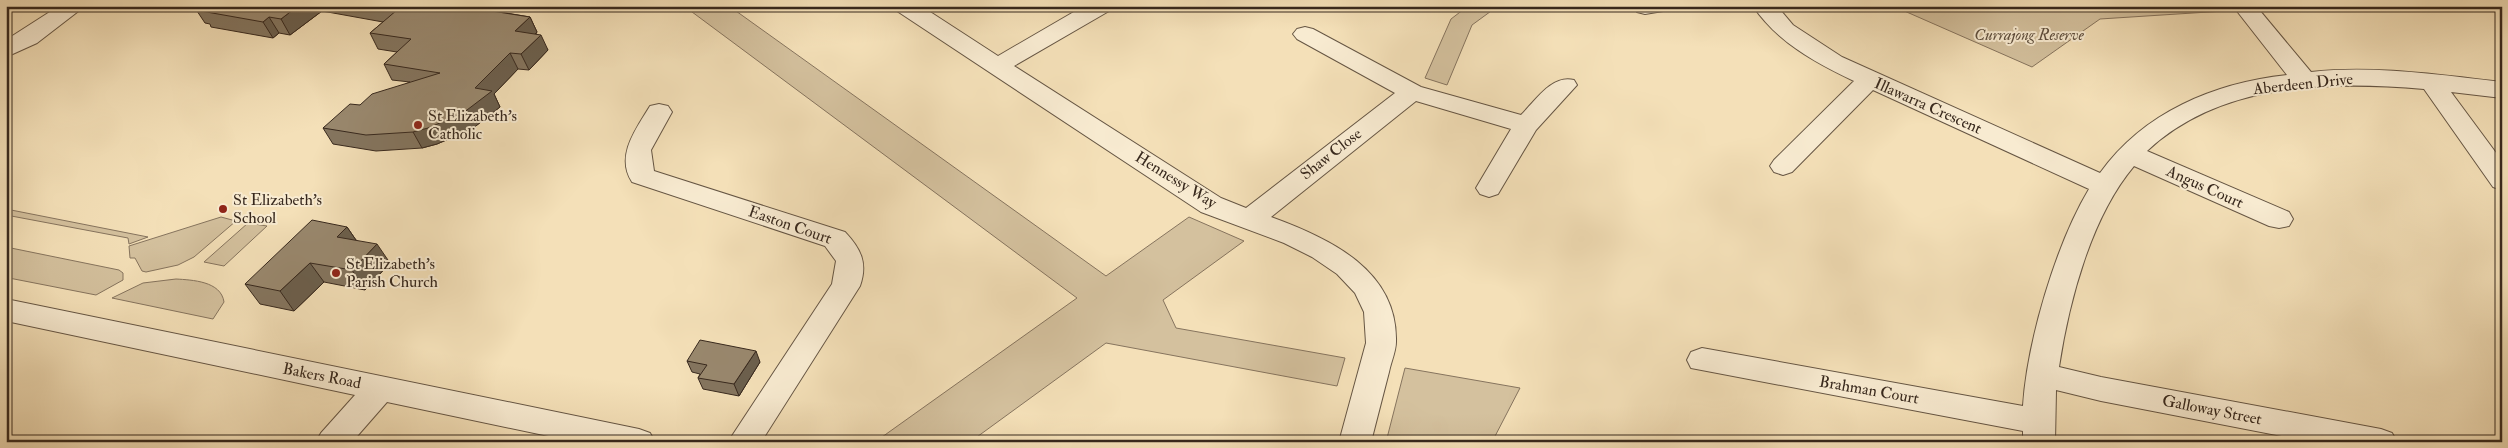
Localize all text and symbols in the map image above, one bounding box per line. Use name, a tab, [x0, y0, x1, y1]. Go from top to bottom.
park label: Currajong Reserve	[1974, 25, 2084, 45]
street label: Aberdeen Drive	[2251, 69, 2354, 99]
street label: Illawarra Crescent	[1871, 73, 1985, 139]
place label: St Elizabeth's Catholic	[428, 106, 517, 144]
marker: St Elizabeth's Catholic	[412, 119, 424, 131]
street label: Shaw Close	[1296, 124, 1366, 184]
street label: Hennessy Way	[1131, 147, 1221, 214]
street label: Angus Court	[2162, 161, 2247, 213]
place label: St Elizabeth's School	[233, 190, 322, 228]
street label: Easton Court	[746, 201, 834, 249]
marker: St Elizabeth's School	[217, 203, 229, 215]
place label: St Elizabeth's Parish Church	[346, 254, 439, 292]
marker: St Elizabeth's Parish Church	[330, 267, 342, 279]
street label: Bakers Road	[281, 359, 363, 393]
street label: Brahman Court	[1818, 371, 1920, 409]
street label: Galloway Street	[2161, 391, 2263, 429]

